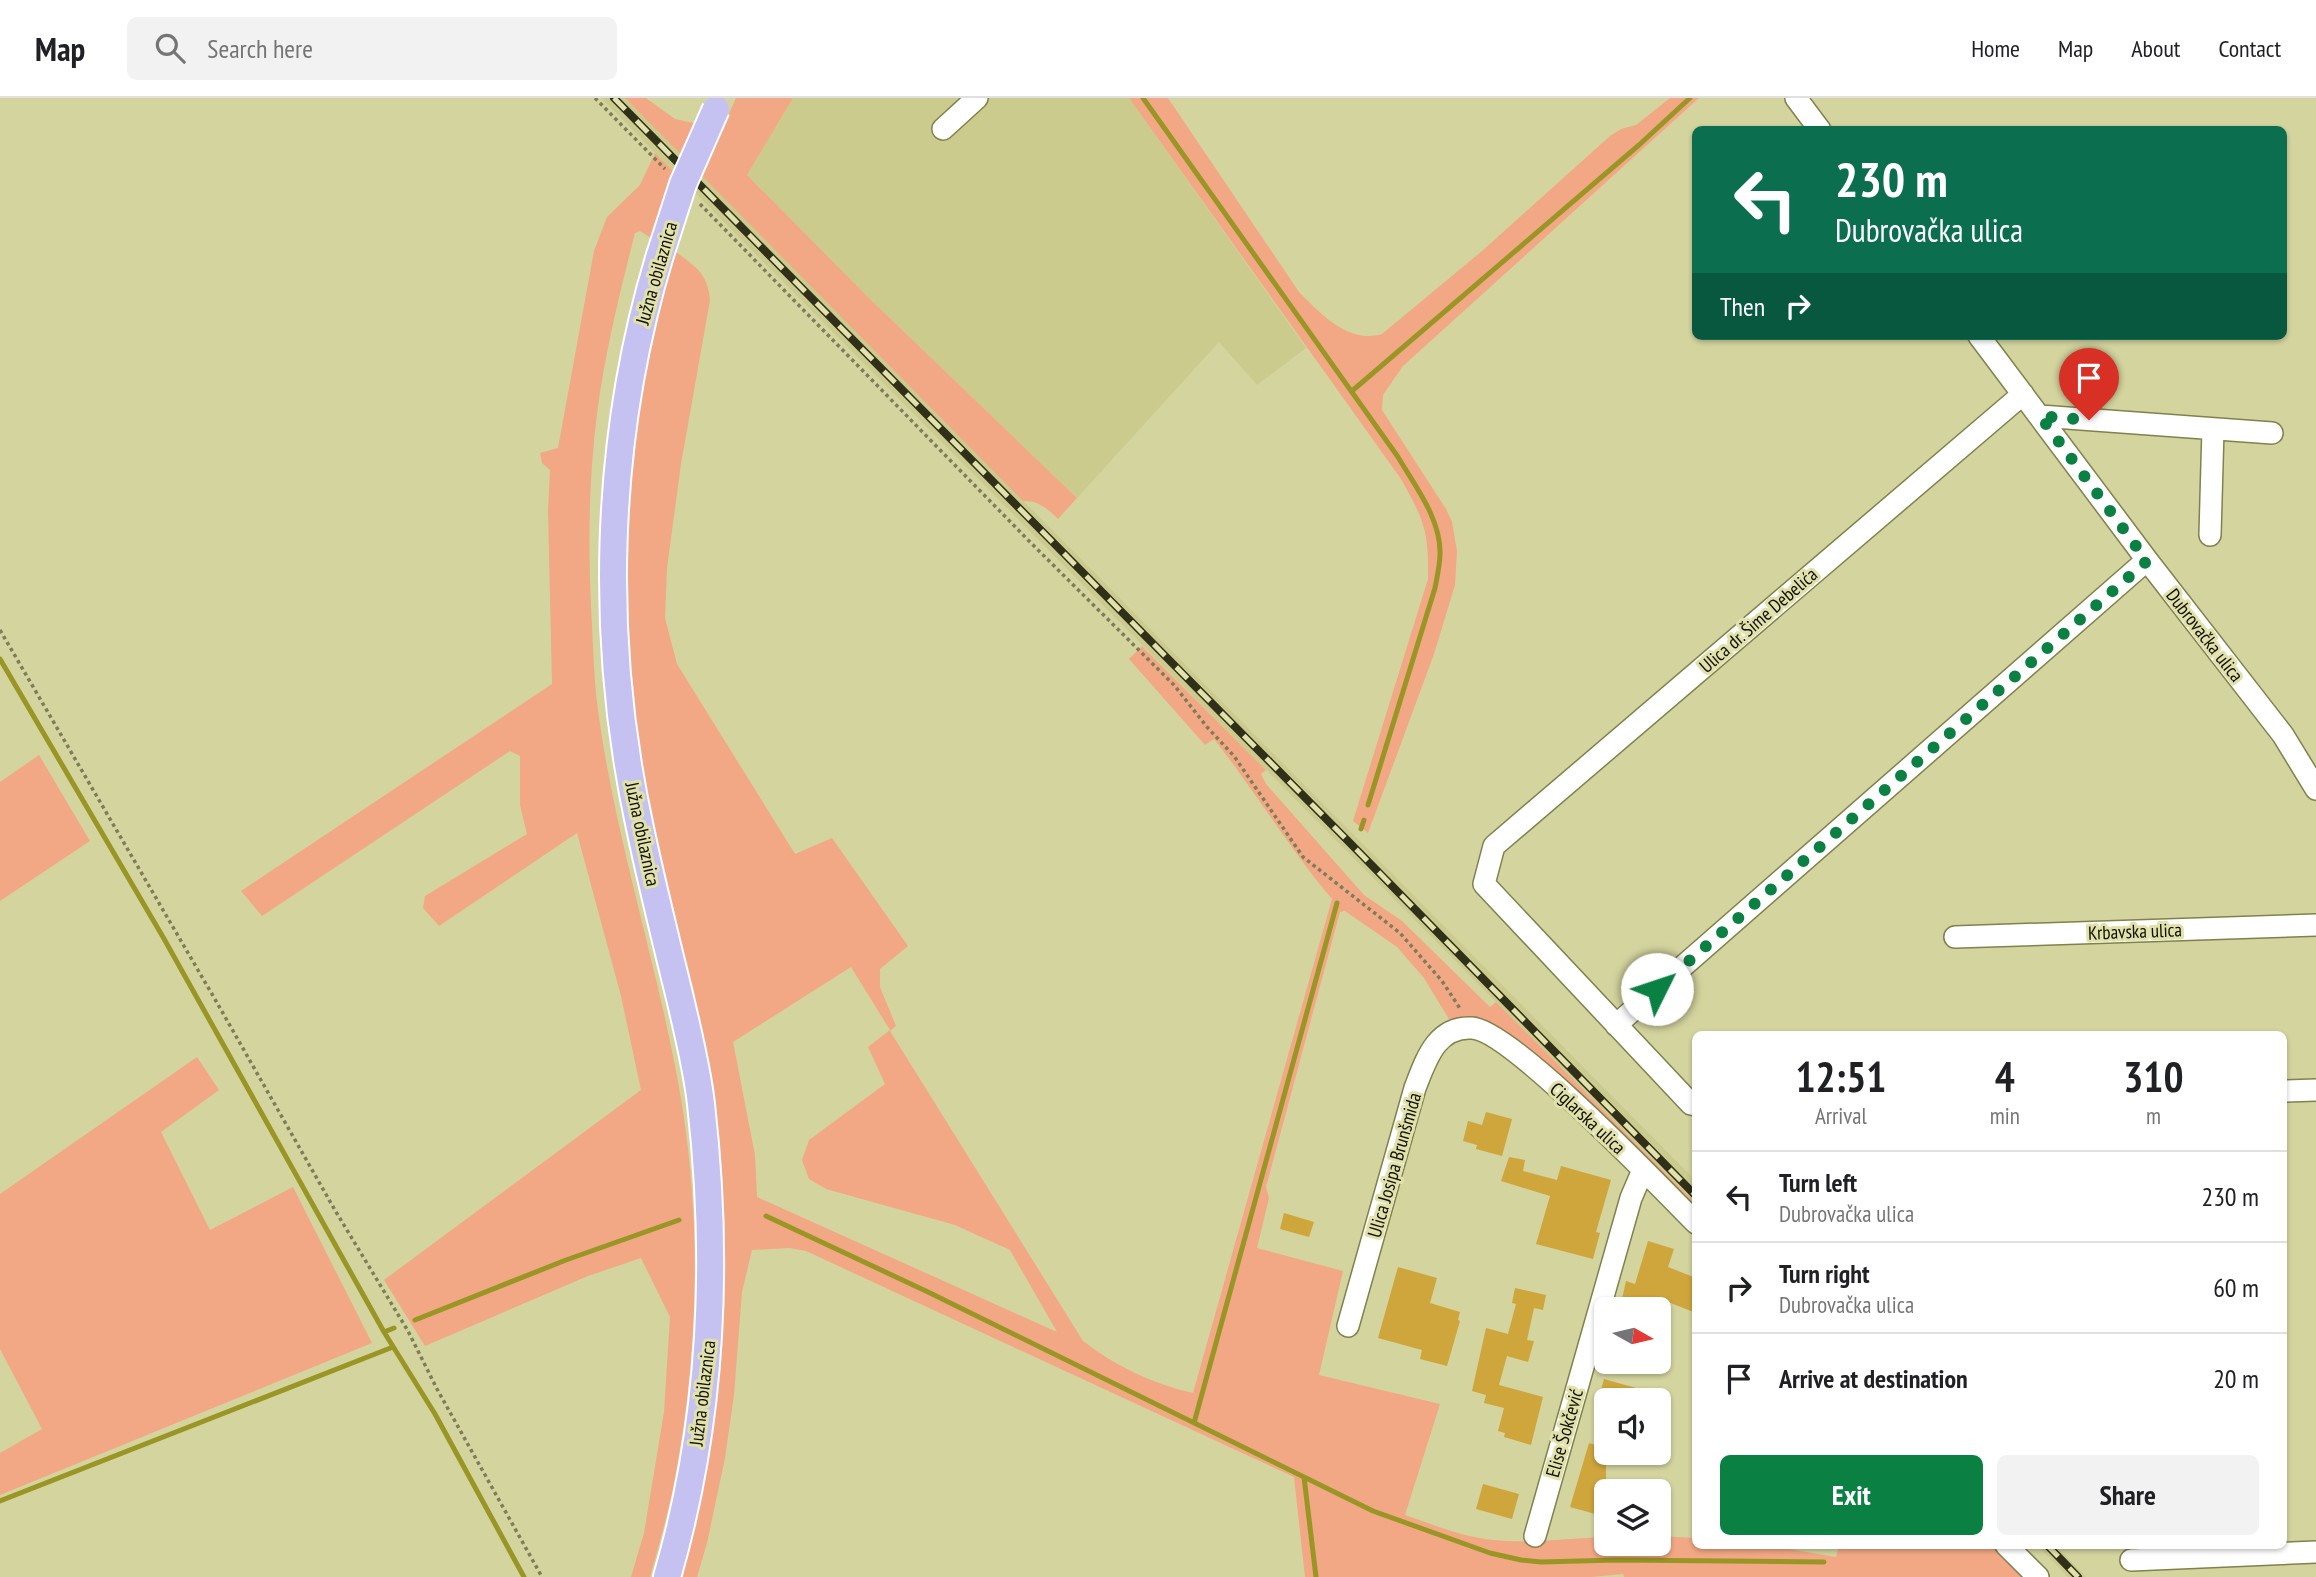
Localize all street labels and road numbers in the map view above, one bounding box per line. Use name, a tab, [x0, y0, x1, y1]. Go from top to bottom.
street label: Južna obilaznica	[630, 219, 682, 328]
street label: Ulica dr. Šime Debelića	[1694, 562, 1822, 678]
street label: Dubrovačka ulica	[2161, 584, 2249, 686]
street label: Južna obilaznica	[620, 779, 666, 888]
street label: Krbavska ulica	[2088, 917, 2182, 945]
street label: Ciglarska ulica	[1545, 1077, 1631, 1159]
street label: Ulica Josipa Brunšmida	[1362, 1090, 1426, 1240]
street label: Južna obilaznica	[684, 1339, 720, 1448]
street label: Elise Šokčević	[1540, 1386, 1588, 1480]

